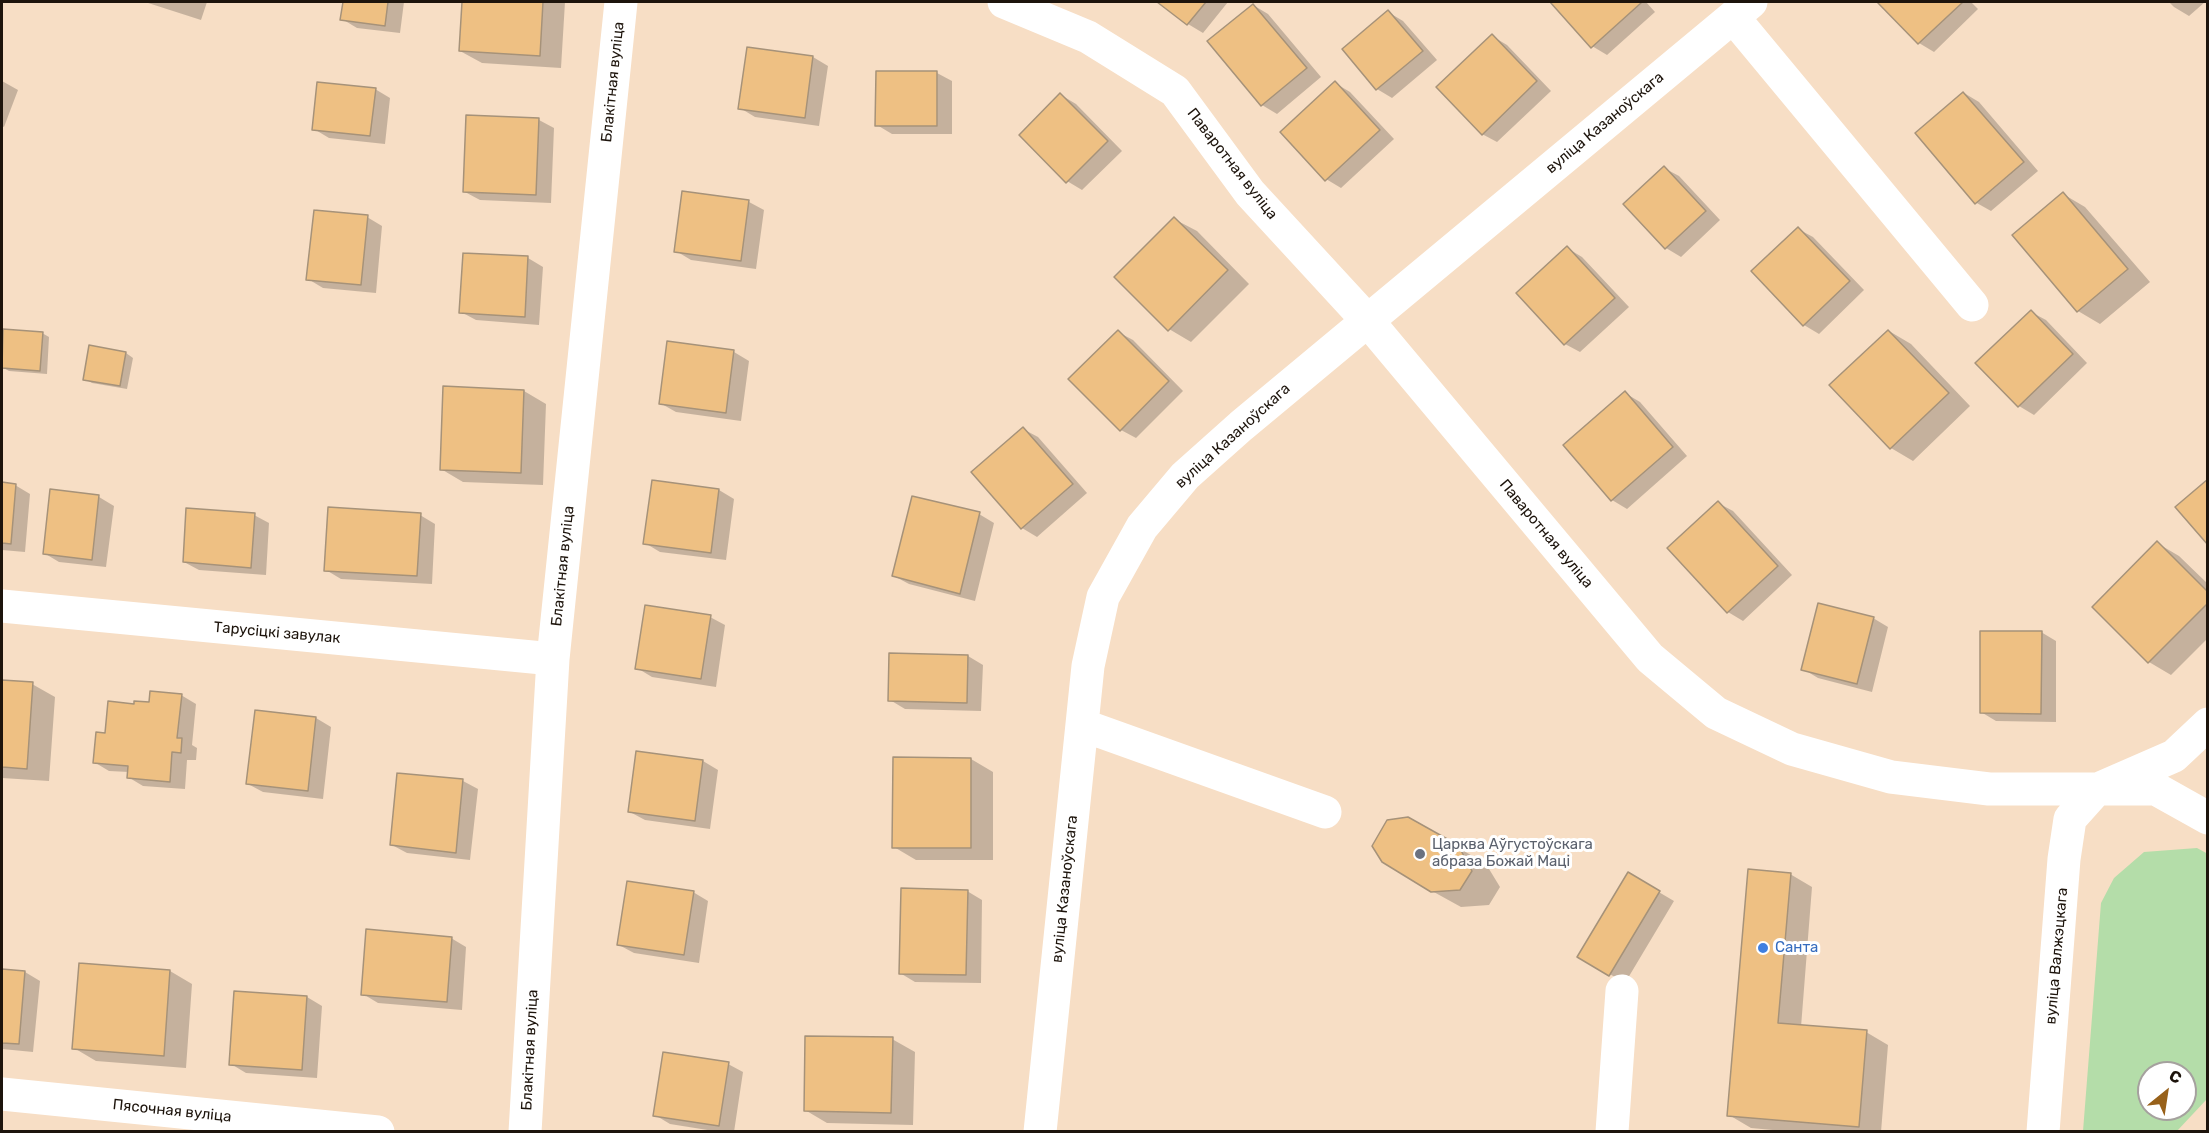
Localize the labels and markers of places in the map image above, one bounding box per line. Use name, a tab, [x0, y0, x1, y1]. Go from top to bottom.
place label: Царква Аўгустоўскага абраза Божай Маці	[1432, 836, 1593, 871]
marker: Царква Аўгустоўскага абраза Божай Маці	[1413, 847, 1427, 861]
place label: Санта	[1775, 939, 1818, 957]
marker: Санта	[1756, 941, 1770, 955]

